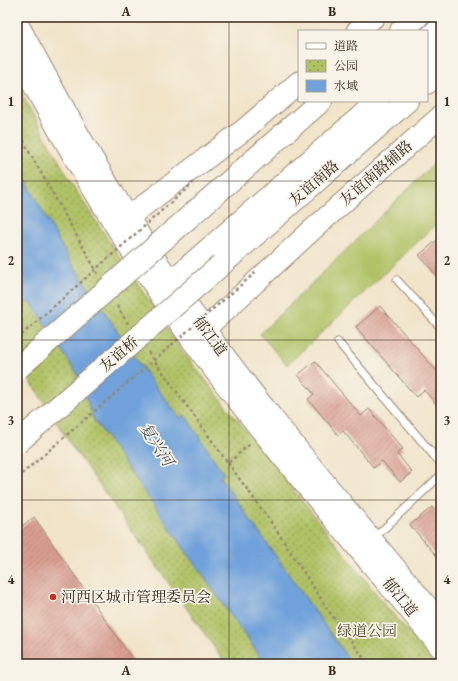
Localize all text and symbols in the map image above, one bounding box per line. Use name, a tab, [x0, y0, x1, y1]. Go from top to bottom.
text: A	[120, 3, 131, 20]
text: B	[328, 3, 336, 20]
legend	[298, 30, 428, 102]
text: 道路	[334, 38, 358, 54]
text: 公园	[334, 58, 358, 74]
text: 水域	[334, 78, 358, 94]
text: 1	[8, 93, 15, 110]
text: 1	[444, 93, 451, 110]
street label: 友谊南路辅路	[335, 136, 416, 209]
street label: 友谊南路	[285, 156, 343, 209]
text: 2	[8, 252, 15, 269]
text: 2	[444, 252, 451, 269]
street label: 郁江道	[189, 312, 232, 359]
street label: 友谊桥	[95, 332, 142, 376]
text: 3	[8, 412, 15, 429]
text: 3	[444, 412, 451, 429]
water label: 复兴河	[135, 418, 180, 473]
text: 4	[8, 571, 15, 588]
text: 4	[444, 571, 451, 588]
street label: 郁江道	[379, 573, 422, 620]
place label: 河西区城市管理委员会	[61, 587, 211, 606]
marker: 河西区城市管理委员会	[48, 592, 58, 602]
park label: 绿道公园	[337, 621, 397, 640]
text: A	[120, 662, 131, 679]
text: B	[328, 662, 336, 679]

